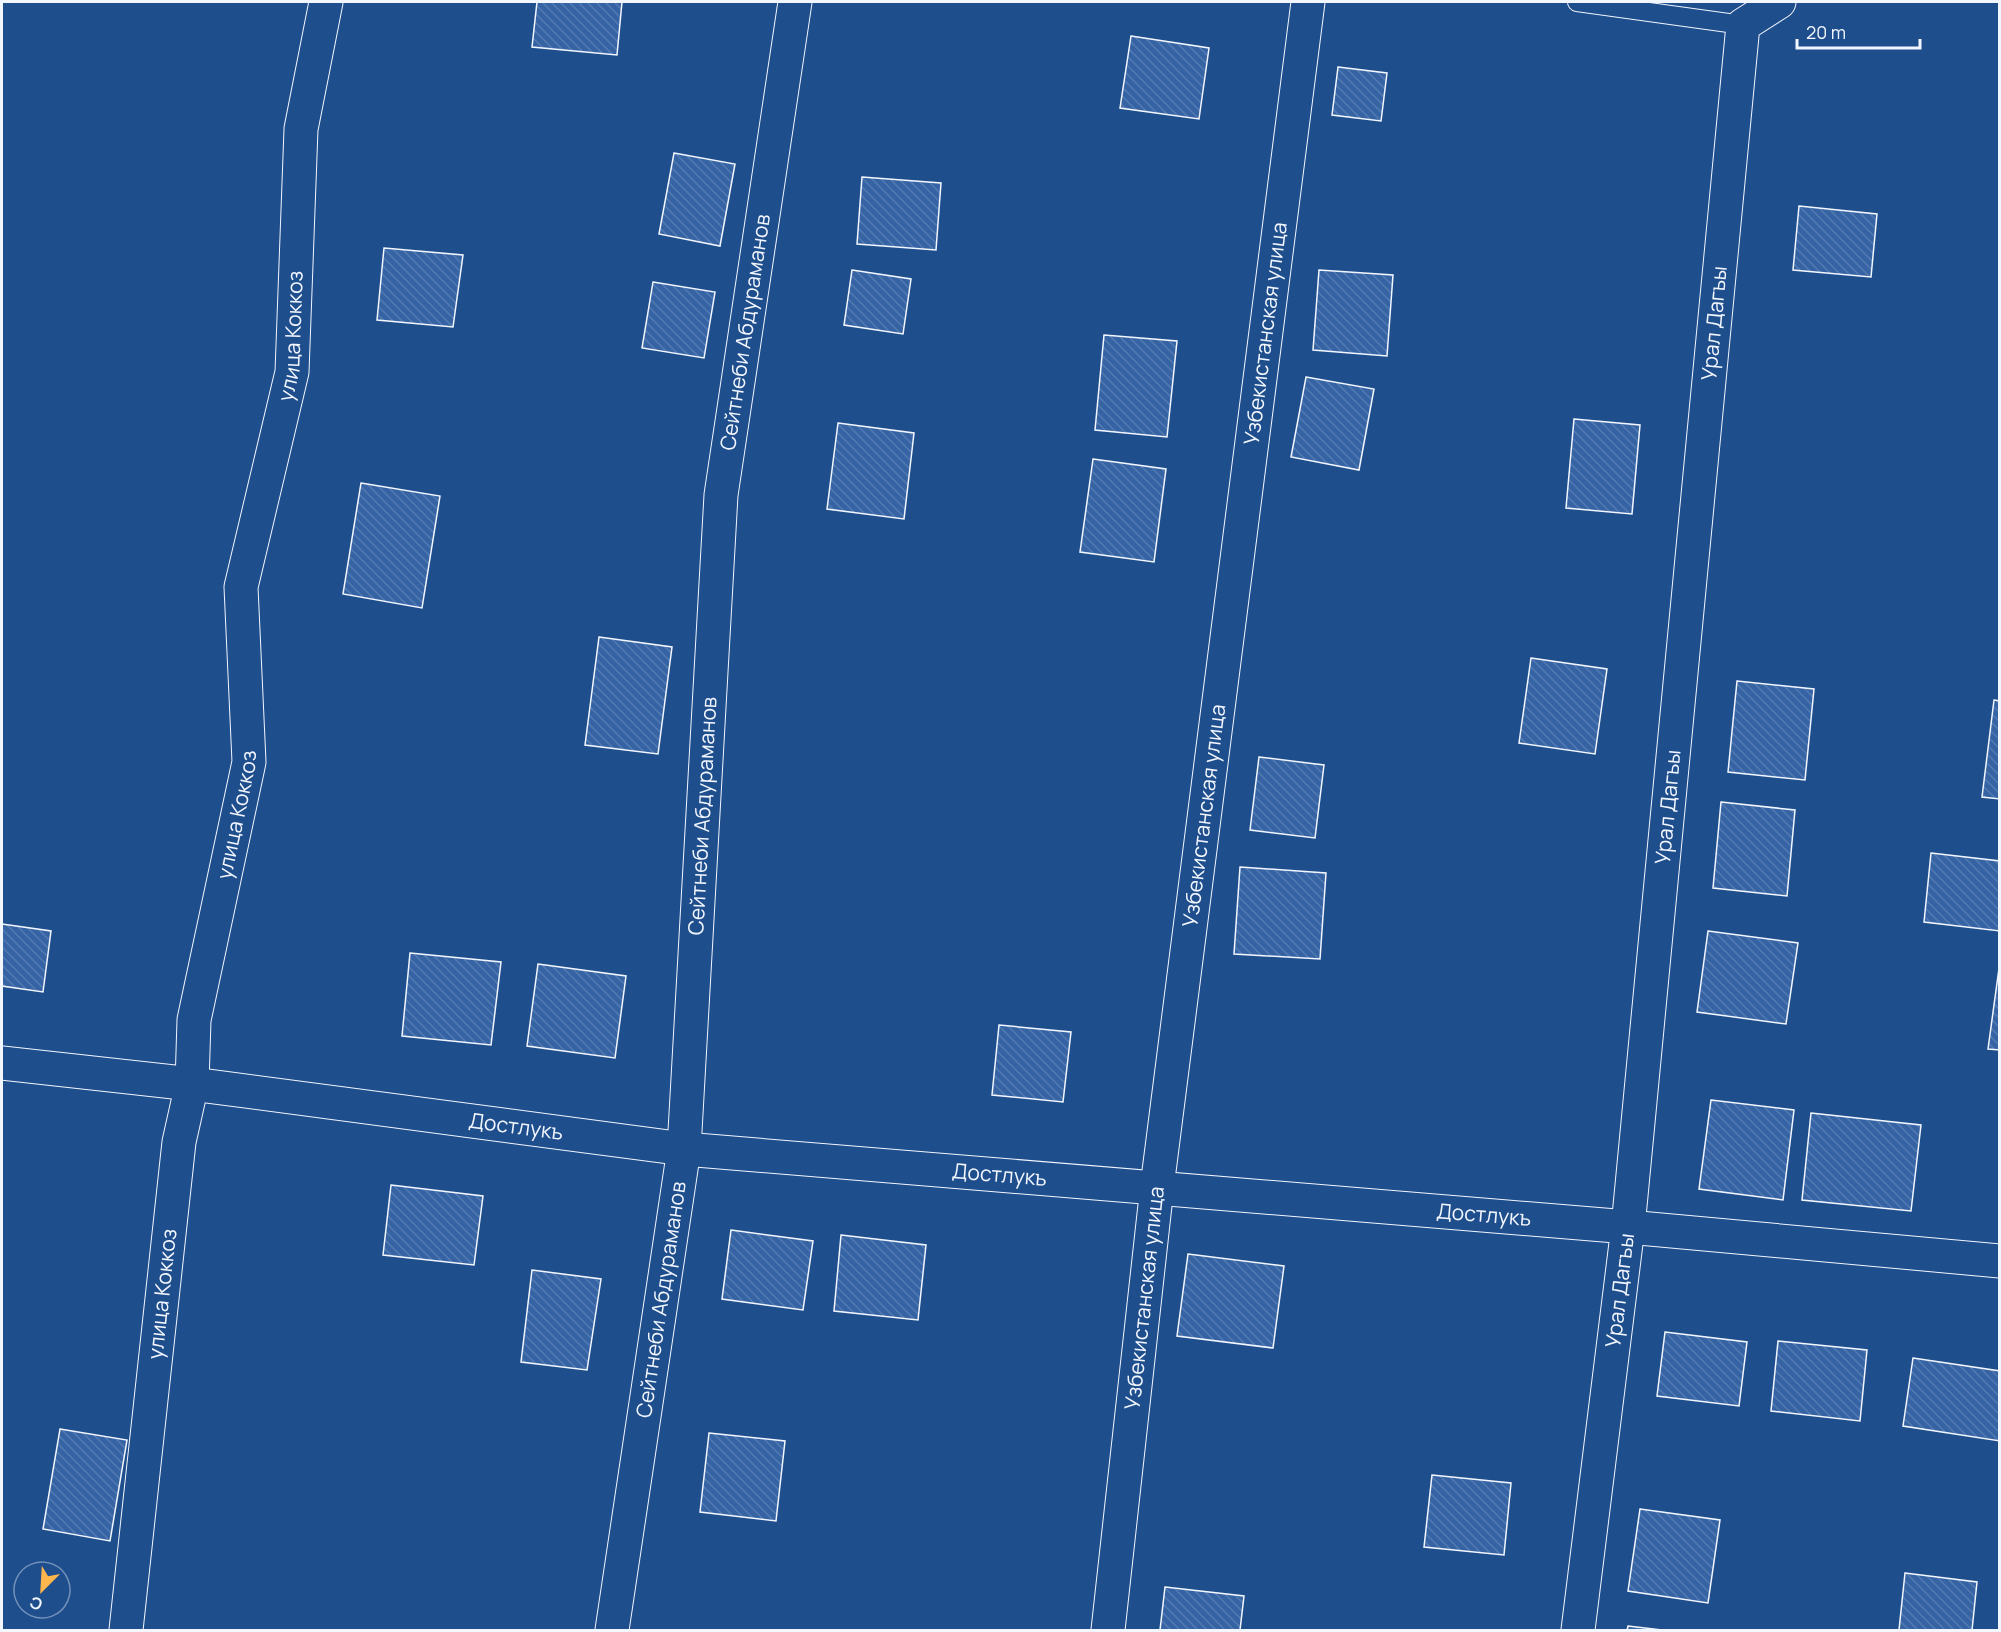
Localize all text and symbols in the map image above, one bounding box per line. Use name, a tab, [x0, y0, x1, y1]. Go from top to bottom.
scale bar	[1797, 12, 1920, 50]
text: 20 m	[1806, 20, 1846, 44]
street label: Сейтнеби Абдураманов	[713, 212, 776, 452]
street label: Узбекистанская улица	[1237, 220, 1293, 447]
street label: Урал Дагъы	[1694, 265, 1733, 382]
street label: улица Коккоз	[271, 270, 309, 404]
street label: Сейтнеби Абдураманов	[681, 696, 723, 936]
street label: Узбекистанская улица	[1175, 702, 1231, 929]
street label: Урал Дагъы	[1648, 748, 1687, 866]
street label: улица Коккоз	[209, 750, 262, 882]
street label: Достлукъ	[467, 1106, 565, 1146]
street label: Достлукъ	[951, 1156, 1048, 1192]
street label: Сейтнеби Абдураманов	[629, 1179, 692, 1420]
street label: Узбекистанская улица	[1117, 1185, 1170, 1411]
street label: Достлукъ	[1435, 1196, 1532, 1232]
street label: улица Коккоз	[141, 1227, 182, 1361]
street label: Урал Дагъы	[1598, 1232, 1640, 1349]
north arrow	[12, 1560, 72, 1620]
text: С	[26, 1591, 46, 1616]

